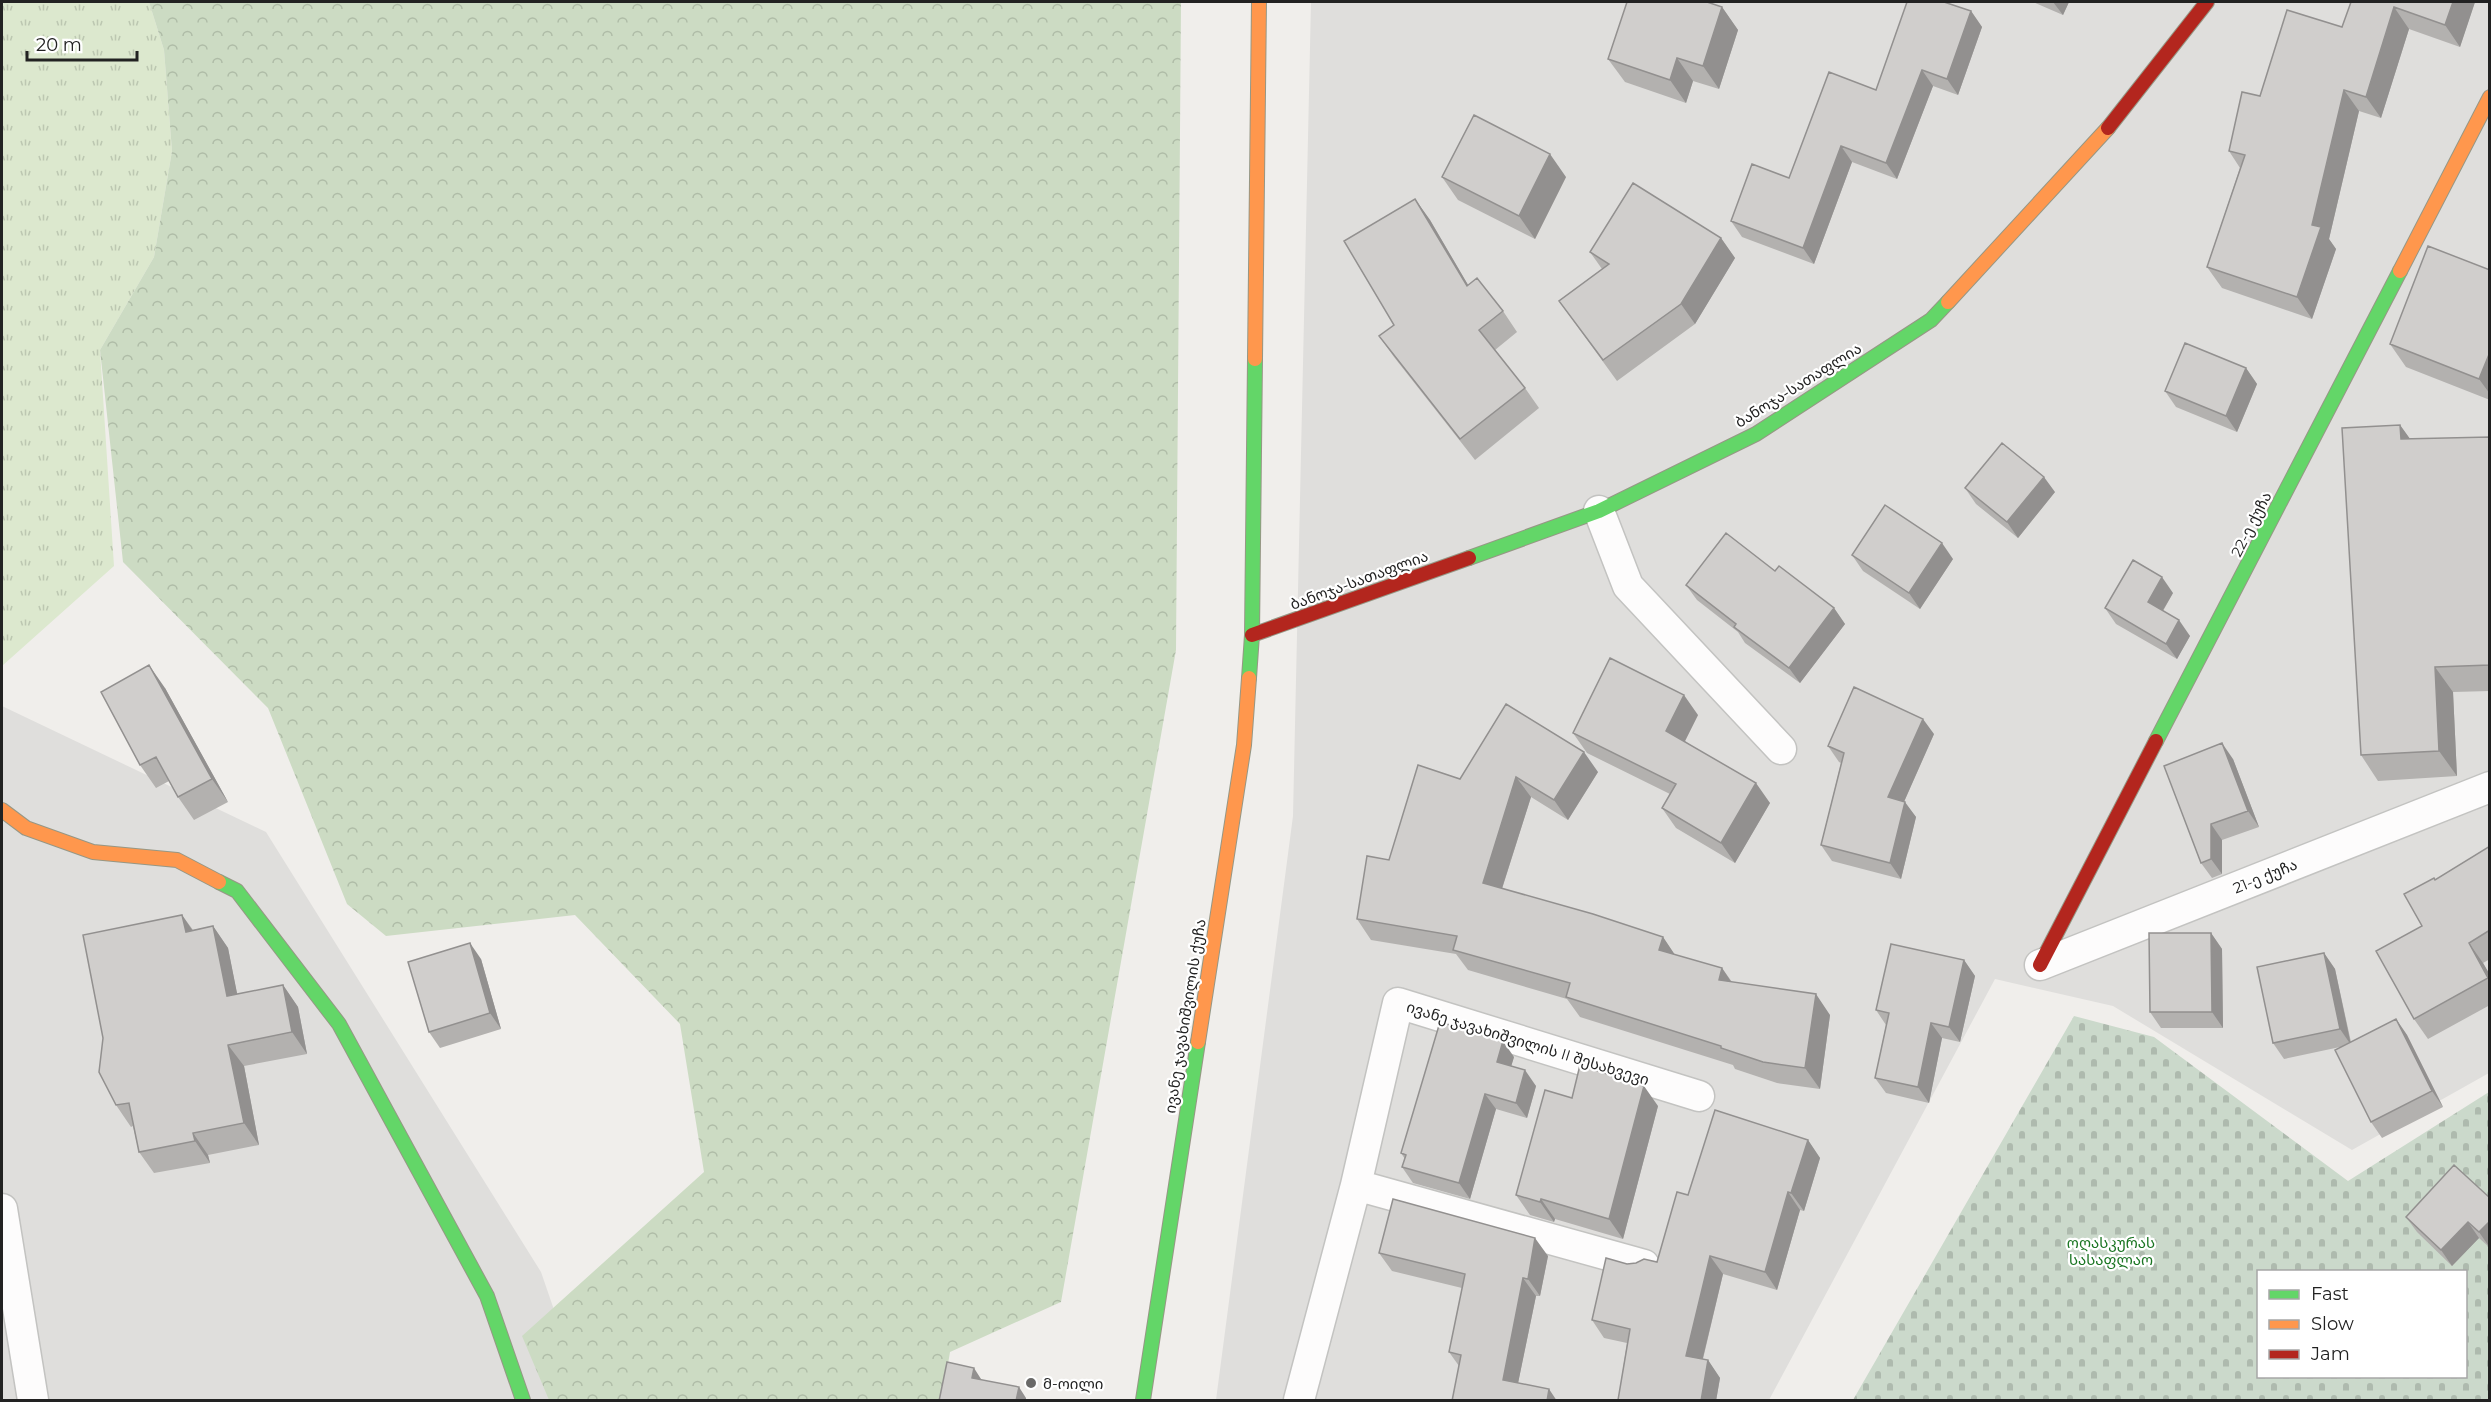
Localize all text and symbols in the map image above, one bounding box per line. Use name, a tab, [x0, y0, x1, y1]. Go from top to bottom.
scale bar	[27, 24, 136, 62]
text: 20 m	[36, 34, 82, 56]
street label: ბანოჯა-სათაფლია	[1731, 338, 1865, 432]
street label: 22-ე ქუჩა	[2227, 488, 2275, 560]
street label: ბანოჯა-სათაფლია	[1287, 546, 1431, 614]
street label: 21-ე ქუჩა	[2230, 855, 2300, 897]
street label: ივანე ჯავახიშვილის ქუჩა	[1160, 917, 1210, 1115]
street label: ივანე ჯავახიშვილის II შესახვევი	[1404, 997, 1652, 1089]
park label: ოღასკურას სასაფლაო	[2067, 1233, 2155, 1269]
legend	[2257, 1270, 2467, 1378]
text: Fast	[2311, 1283, 2349, 1305]
text: Slow	[2311, 1313, 2354, 1335]
text: Jam	[2310, 1343, 2350, 1365]
place label: მ-ოილი	[1043, 1374, 1103, 1393]
marker: მ-ოილი	[1024, 1376, 1038, 1390]

